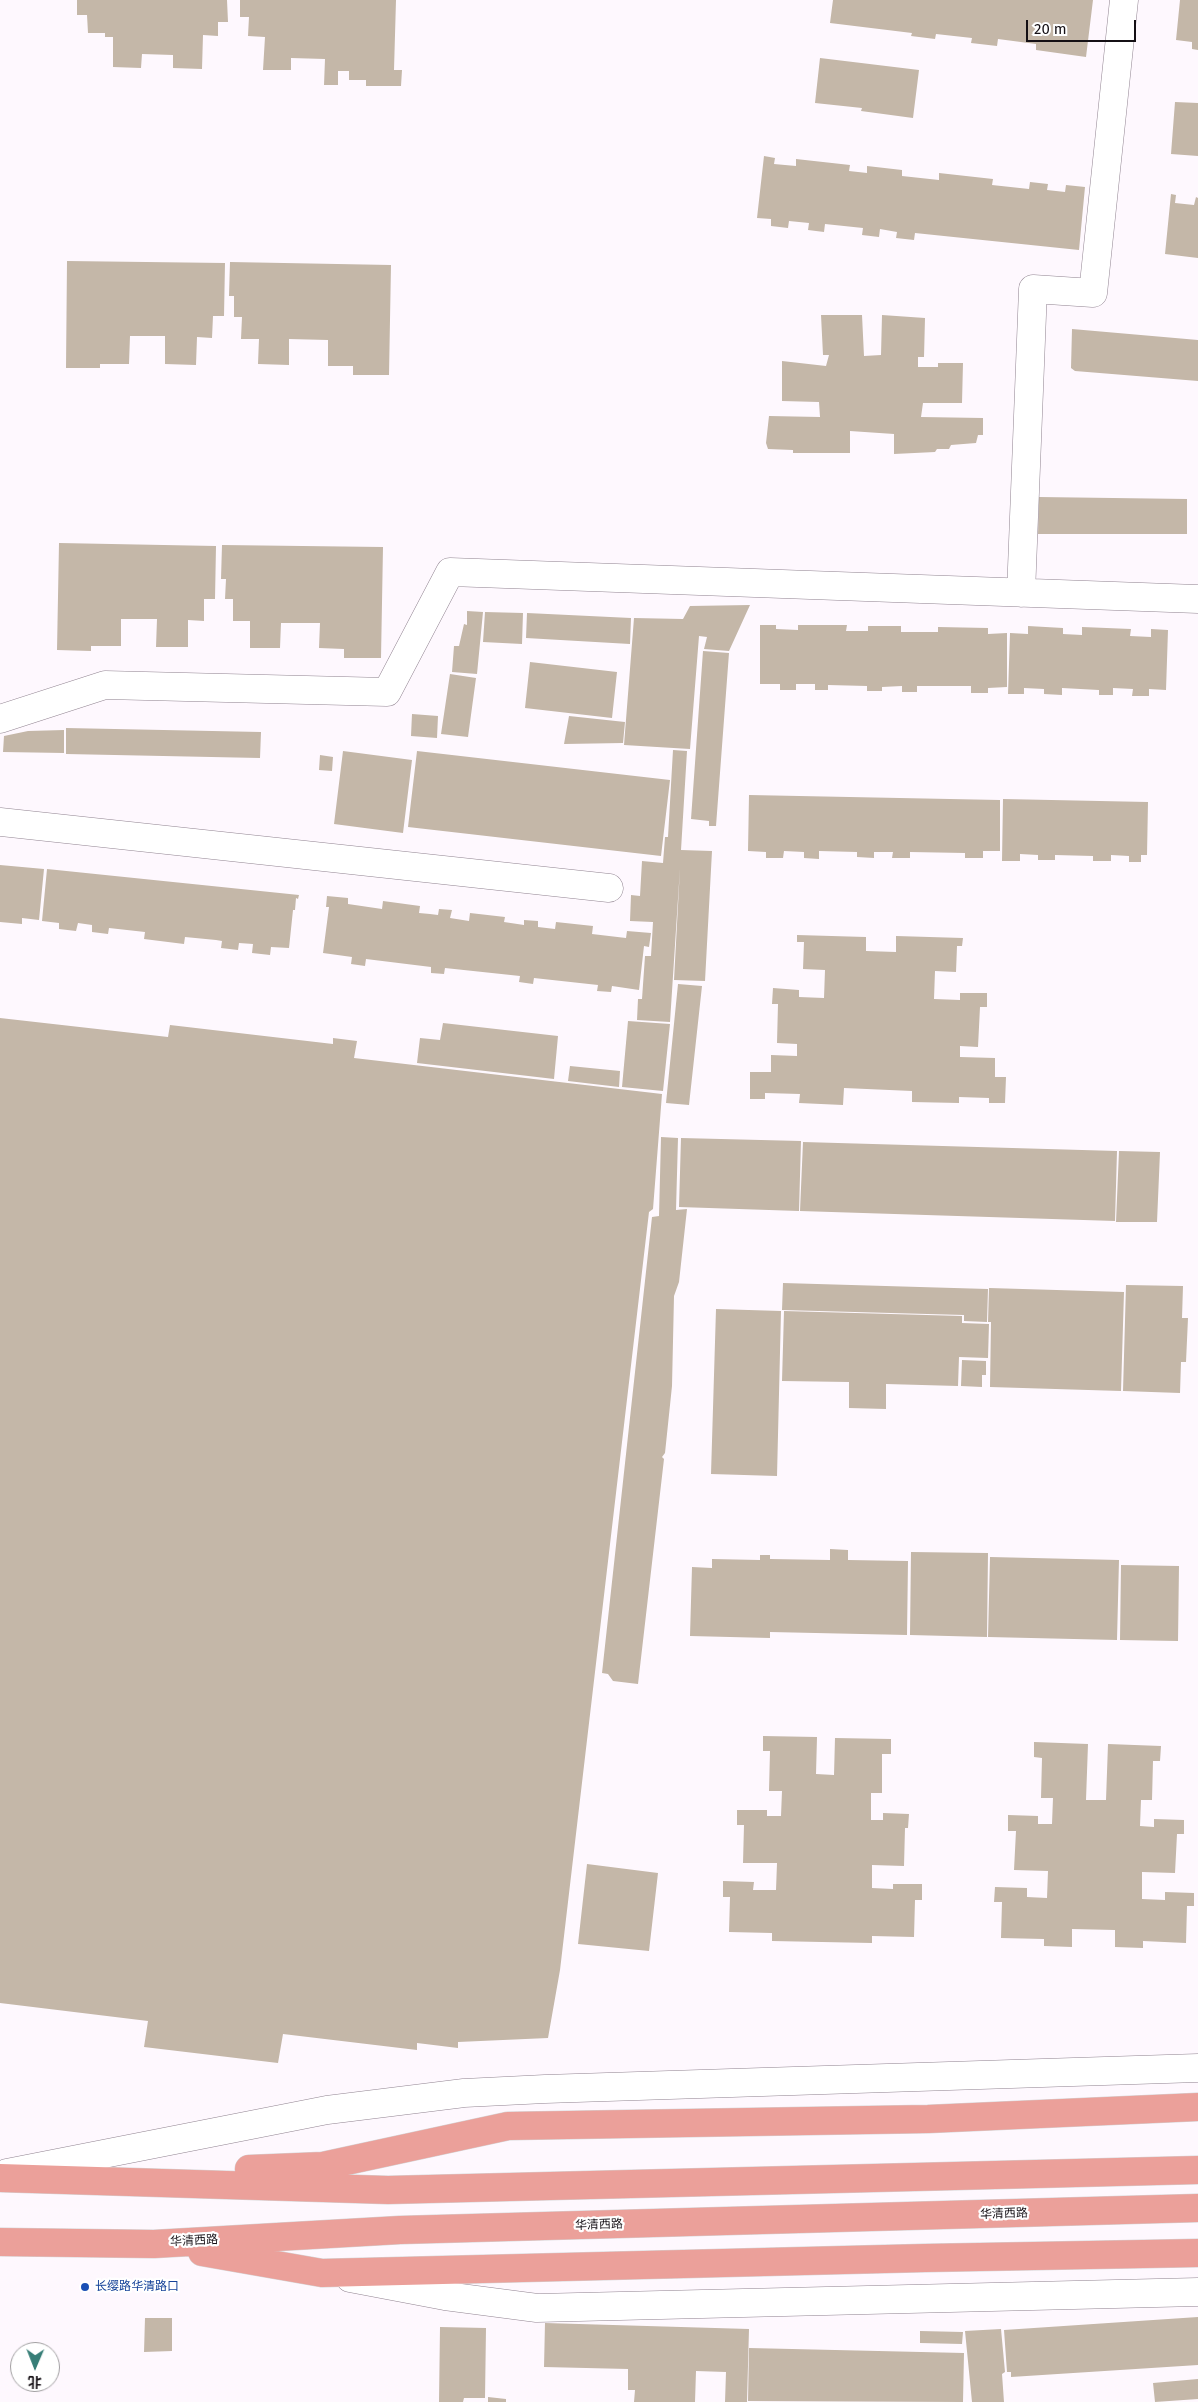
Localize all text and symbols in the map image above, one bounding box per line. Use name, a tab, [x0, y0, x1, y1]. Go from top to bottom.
scale bar	[1028, 10, 1138, 42]
text: 20 m	[1034, 20, 1067, 38]
street label: 华清西路	[980, 2206, 1028, 2222]
street label: 华清西路	[575, 2217, 623, 2233]
street label: 华清西路	[170, 2233, 218, 2249]
place label: 长缨路华清路口	[95, 2280, 179, 2294]
marker: 长缨路华清路口	[79, 2281, 91, 2293]
north arrow	[10, 2342, 60, 2392]
text: 北	[28, 2373, 42, 2390]

